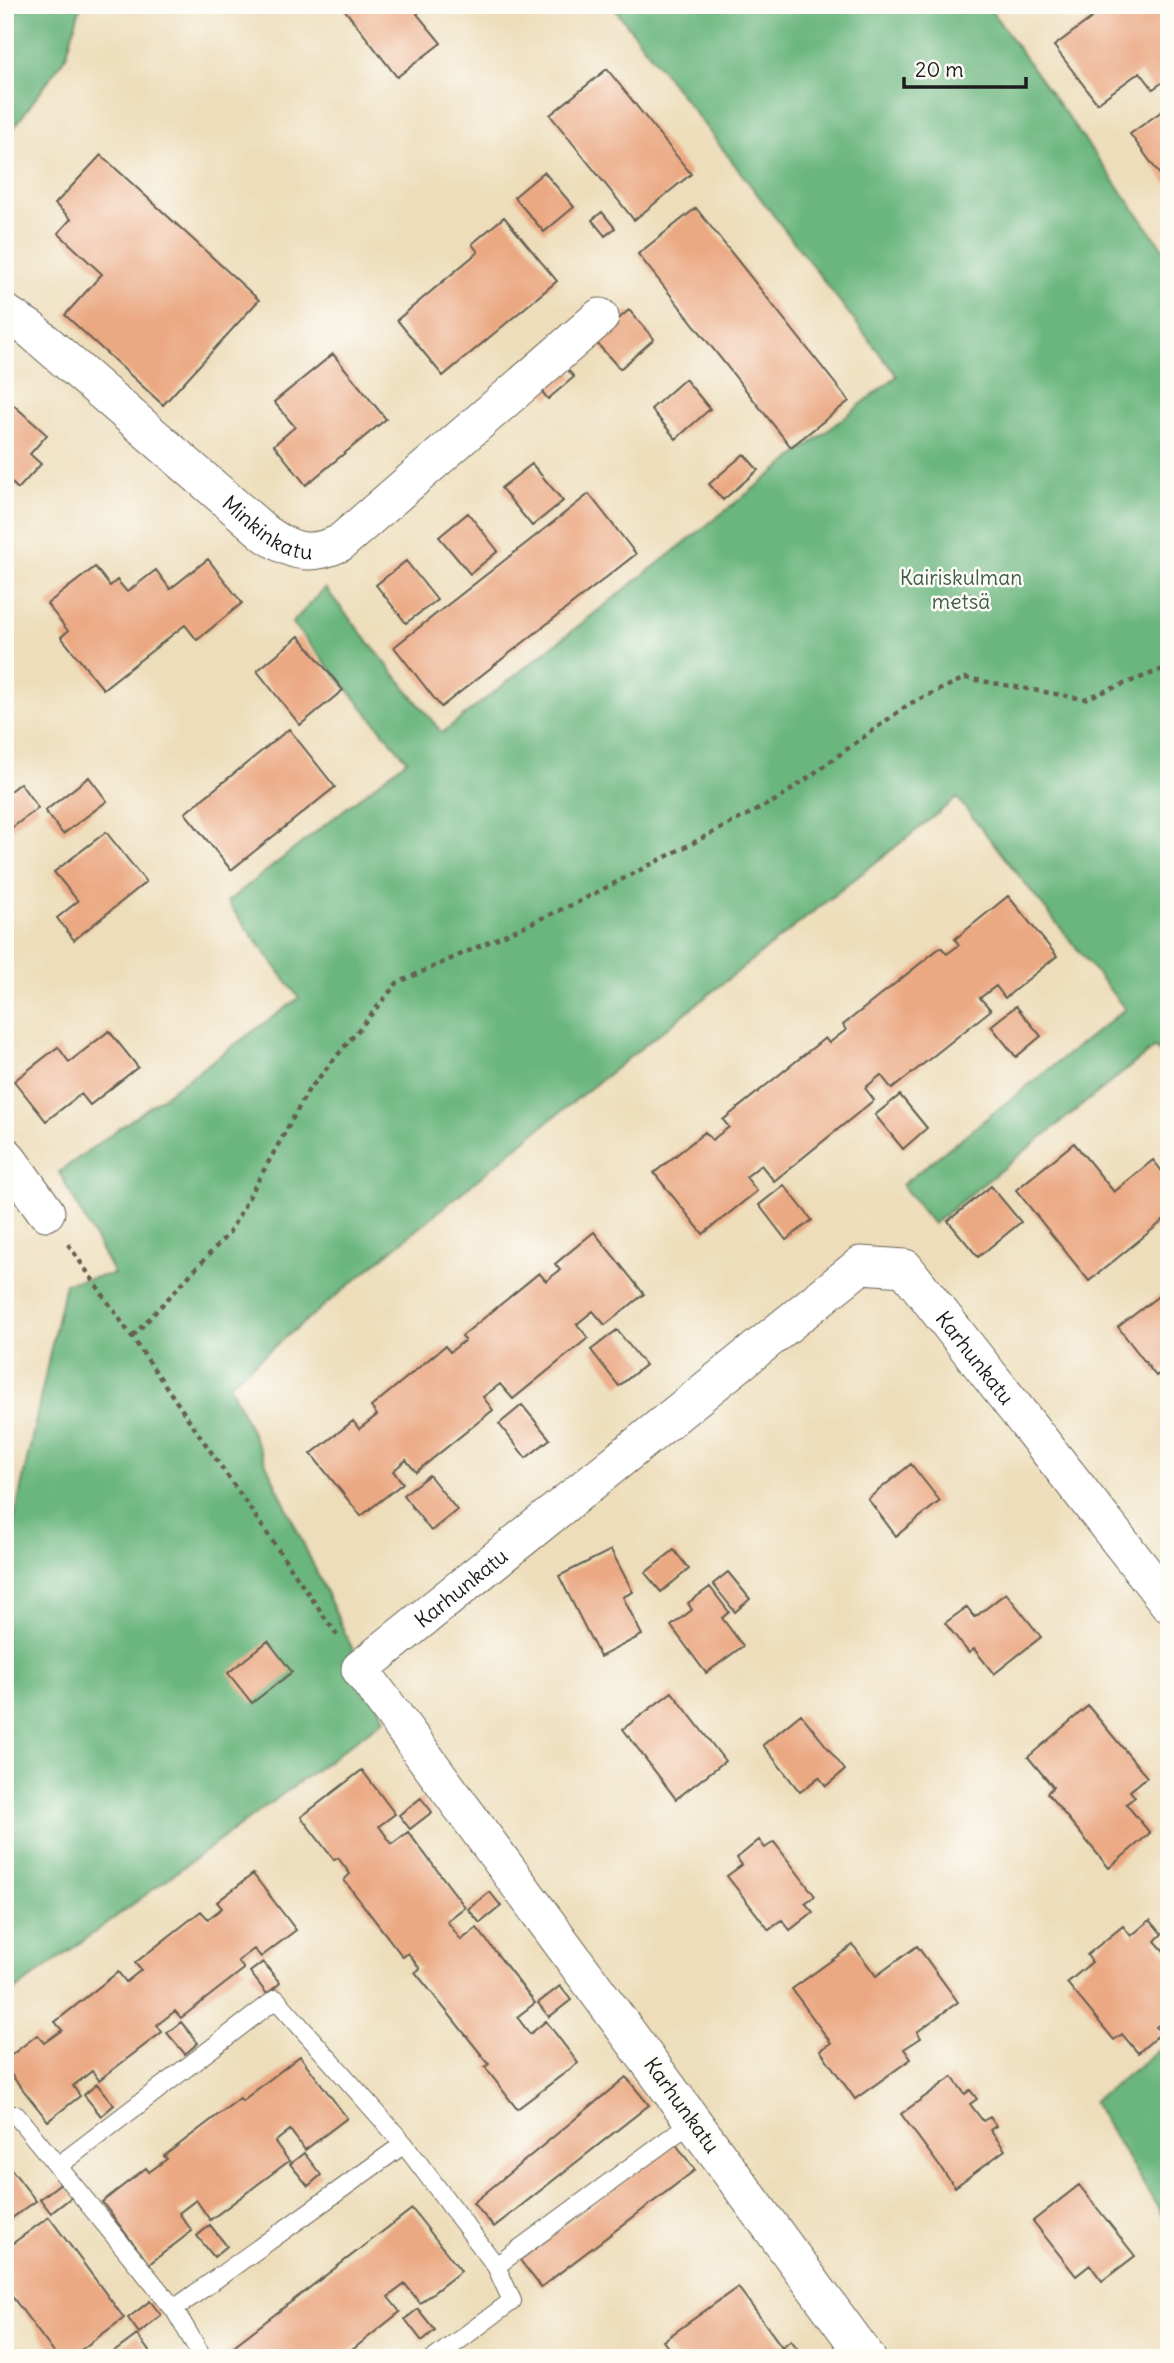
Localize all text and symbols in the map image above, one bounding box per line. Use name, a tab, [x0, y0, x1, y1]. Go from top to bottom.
scale bar	[904, 46, 1027, 90]
text: 20 m	[915, 56, 964, 83]
street label: Minkinkatu	[217, 489, 313, 565]
park label: Kairiskulman metsä	[900, 564, 1022, 615]
street label: Karhunkatu	[930, 1305, 1020, 1410]
street label: Karhunkatu	[409, 1542, 513, 1633]
street label: Karhunkatu	[638, 2052, 726, 2158]

